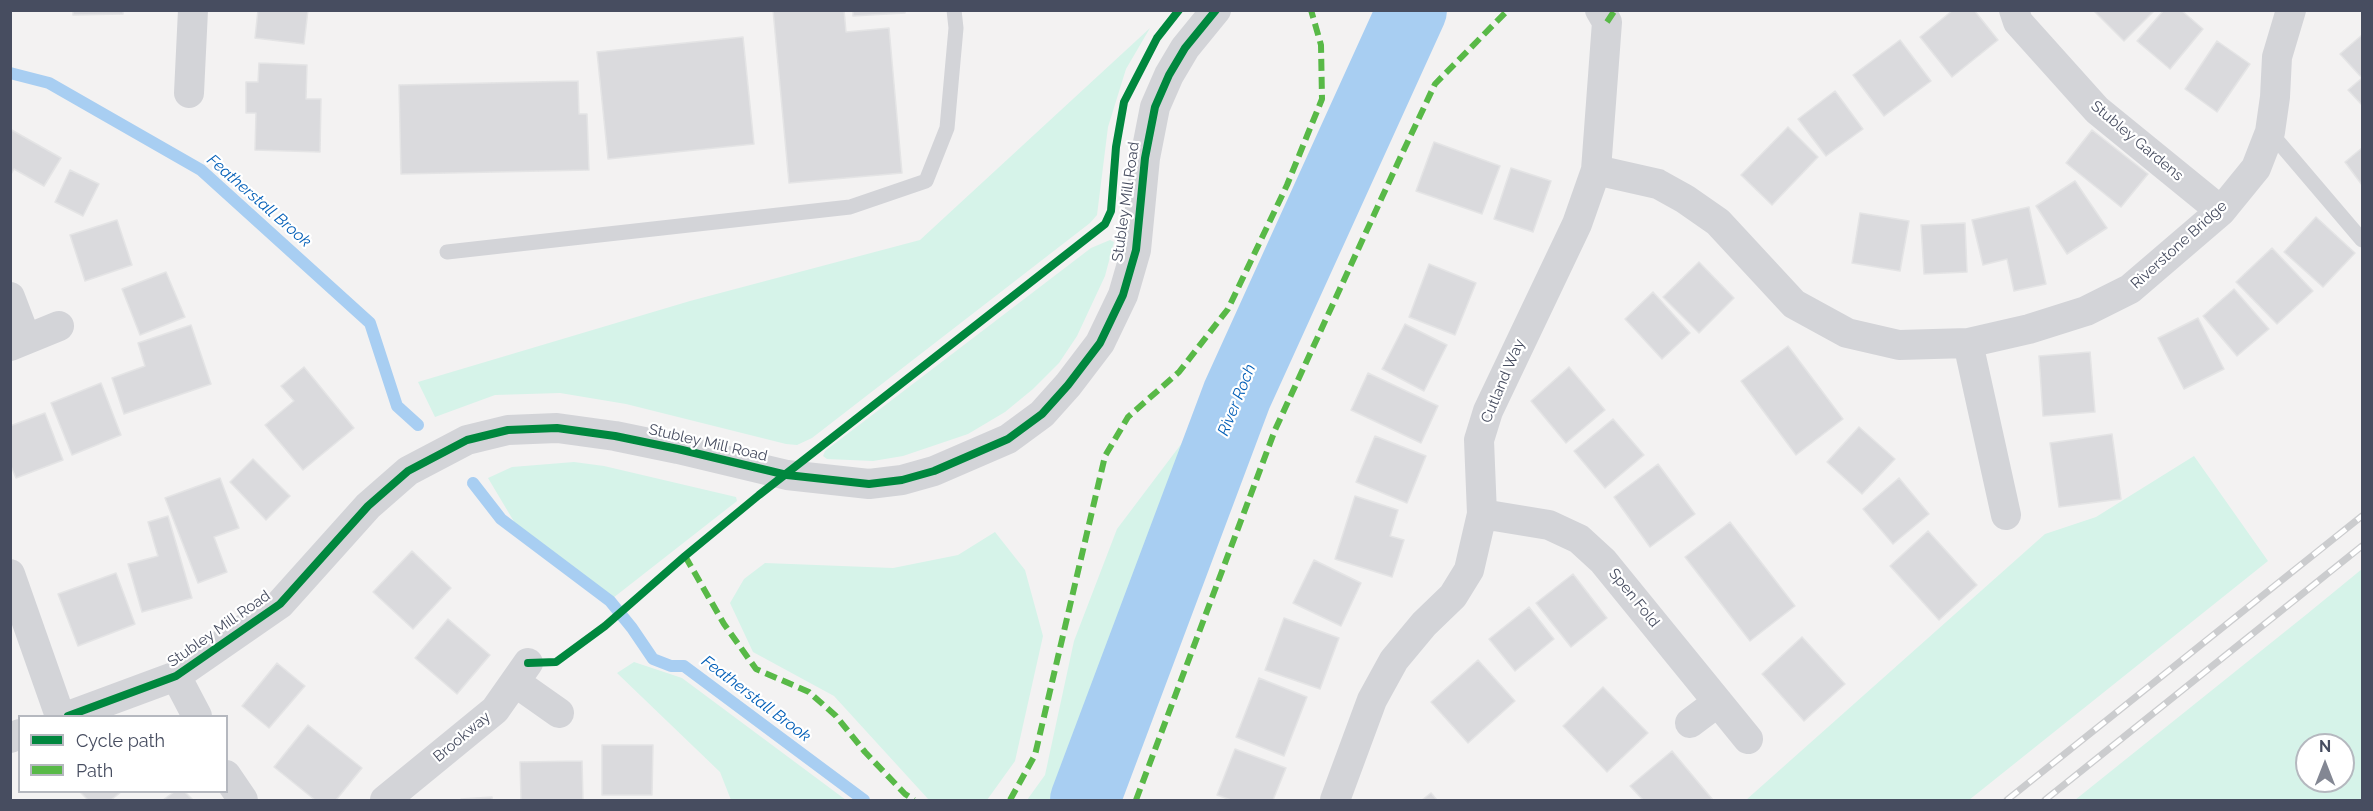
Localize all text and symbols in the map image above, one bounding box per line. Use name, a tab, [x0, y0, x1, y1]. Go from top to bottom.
street label: Stubley Gardens	[2087, 97, 2187, 185]
street label: Stubley Mill Road	[1109, 141, 1143, 263]
water label: Featherstall Brook	[203, 151, 315, 251]
street label: Riverstone Bridge	[2127, 197, 2231, 293]
street label: Cutland Way	[1477, 336, 1529, 426]
water label: River Roch	[1214, 361, 1260, 439]
street label: Stubley Mill Road	[647, 421, 769, 465]
street label: Spen Fold	[1605, 565, 1663, 631]
street label: Stubley Mill Road	[164, 587, 274, 671]
water label: Featherstall Brook	[698, 652, 814, 746]
street label: Brookway	[430, 708, 494, 766]
legend	[18, 715, 228, 793]
text: Cycle path	[76, 730, 165, 751]
north arrow	[2295, 733, 2355, 793]
text: N	[2319, 737, 2331, 756]
text: Path	[76, 760, 113, 781]

